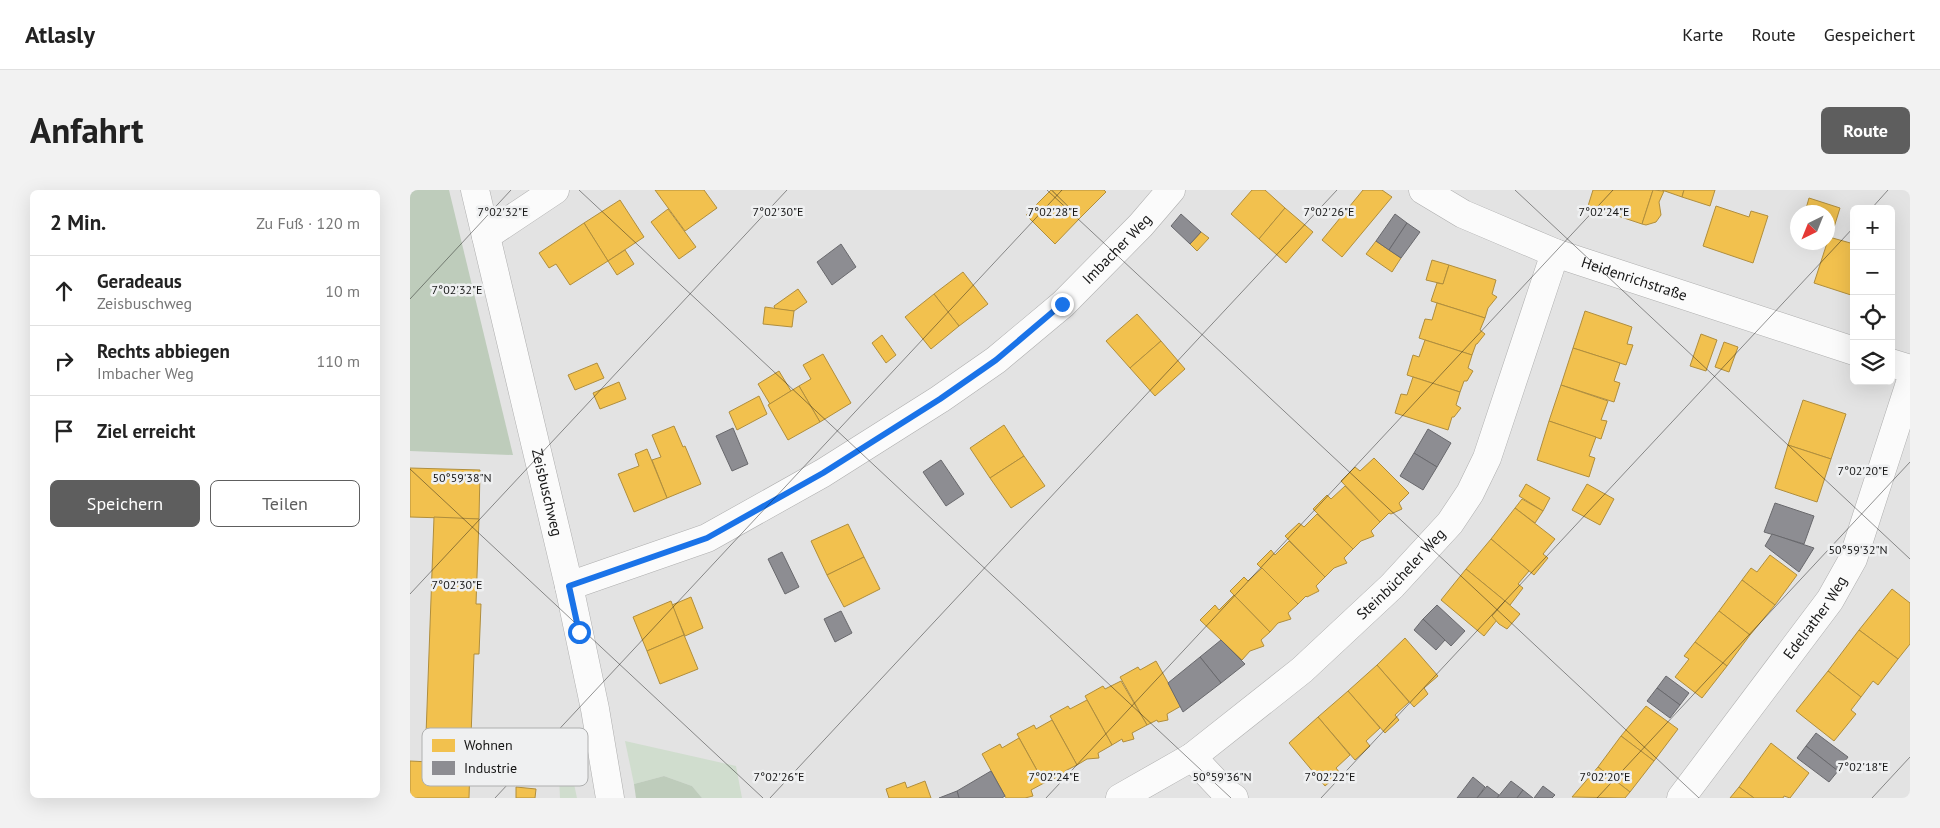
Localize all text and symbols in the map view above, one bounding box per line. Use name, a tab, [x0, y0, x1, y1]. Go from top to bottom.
text: Atlasly	[25, 19, 95, 50]
text: Karte	[1682, 23, 1723, 46]
text: Route	[1751, 23, 1796, 46]
text: Gespeichert	[1824, 23, 1915, 46]
text: Anfahrt	[30, 107, 143, 153]
button: Route	[1821, 107, 1910, 154]
text: 7°02'32"E	[478, 204, 528, 219]
text: 7°02'30"E	[753, 204, 803, 219]
text: 7°02'28"E	[1028, 204, 1078, 219]
text: 7°02'26"E	[1304, 204, 1354, 219]
text: 7°02'24"E	[1579, 204, 1629, 219]
north arrow	[1790, 205, 1835, 250]
map controls	[1850, 205, 1895, 385]
button: +	[1850, 205, 1895, 250]
text: 2 Min.	[50, 209, 106, 236]
street label: Imbacher Weg	[1078, 210, 1155, 288]
text: Zu Fuß · 120 m	[256, 213, 360, 233]
button: −	[1850, 250, 1895, 295]
street label: Heidenrichstraße	[1579, 252, 1690, 305]
text: Geradeaus	[97, 269, 182, 293]
icon: ahead	[50, 277, 78, 305]
text: 10 m	[325, 281, 360, 301]
text: 7°02'32"E	[432, 282, 482, 297]
text: Zeisbuschweg	[97, 293, 192, 313]
route end	[1051, 293, 1074, 316]
button: locate	[1850, 295, 1895, 340]
text: Rechts abbiegen	[97, 339, 230, 363]
button: layers	[1850, 340, 1895, 385]
icon: right	[50, 347, 78, 375]
text: 110 m	[317, 351, 360, 371]
text: Imbacher Weg	[97, 363, 194, 383]
icon: arrive	[50, 417, 78, 445]
text: Ziel erreicht	[97, 419, 195, 443]
street label: Zeisbuschweg	[528, 447, 567, 538]
text: 7°02'20"E	[1838, 463, 1888, 478]
text: 50°59'38"N	[432, 470, 492, 485]
button: Speichern	[50, 480, 200, 527]
button: Teilen	[210, 480, 360, 527]
street label: Steinbücheler Weg	[1352, 524, 1449, 623]
text: 50°59'32"N	[1828, 542, 1888, 557]
street label: Edelrather Weg	[1779, 572, 1851, 663]
text: 7°02'30"E	[432, 577, 482, 592]
route start	[568, 621, 591, 644]
legend	[422, 728, 588, 786]
text: Wohnen	[464, 736, 513, 754]
text: Industrie	[464, 759, 517, 777]
text: 7°02'18"E	[1838, 759, 1888, 774]
text: 7°02'26"E	[754, 769, 804, 784]
text: 7°02'24"E	[1029, 769, 1079, 784]
text: 50°59'36"N	[1192, 769, 1252, 784]
text: 7°02'22"E	[1305, 769, 1355, 784]
text: 7°02'20"E	[1580, 769, 1630, 784]

